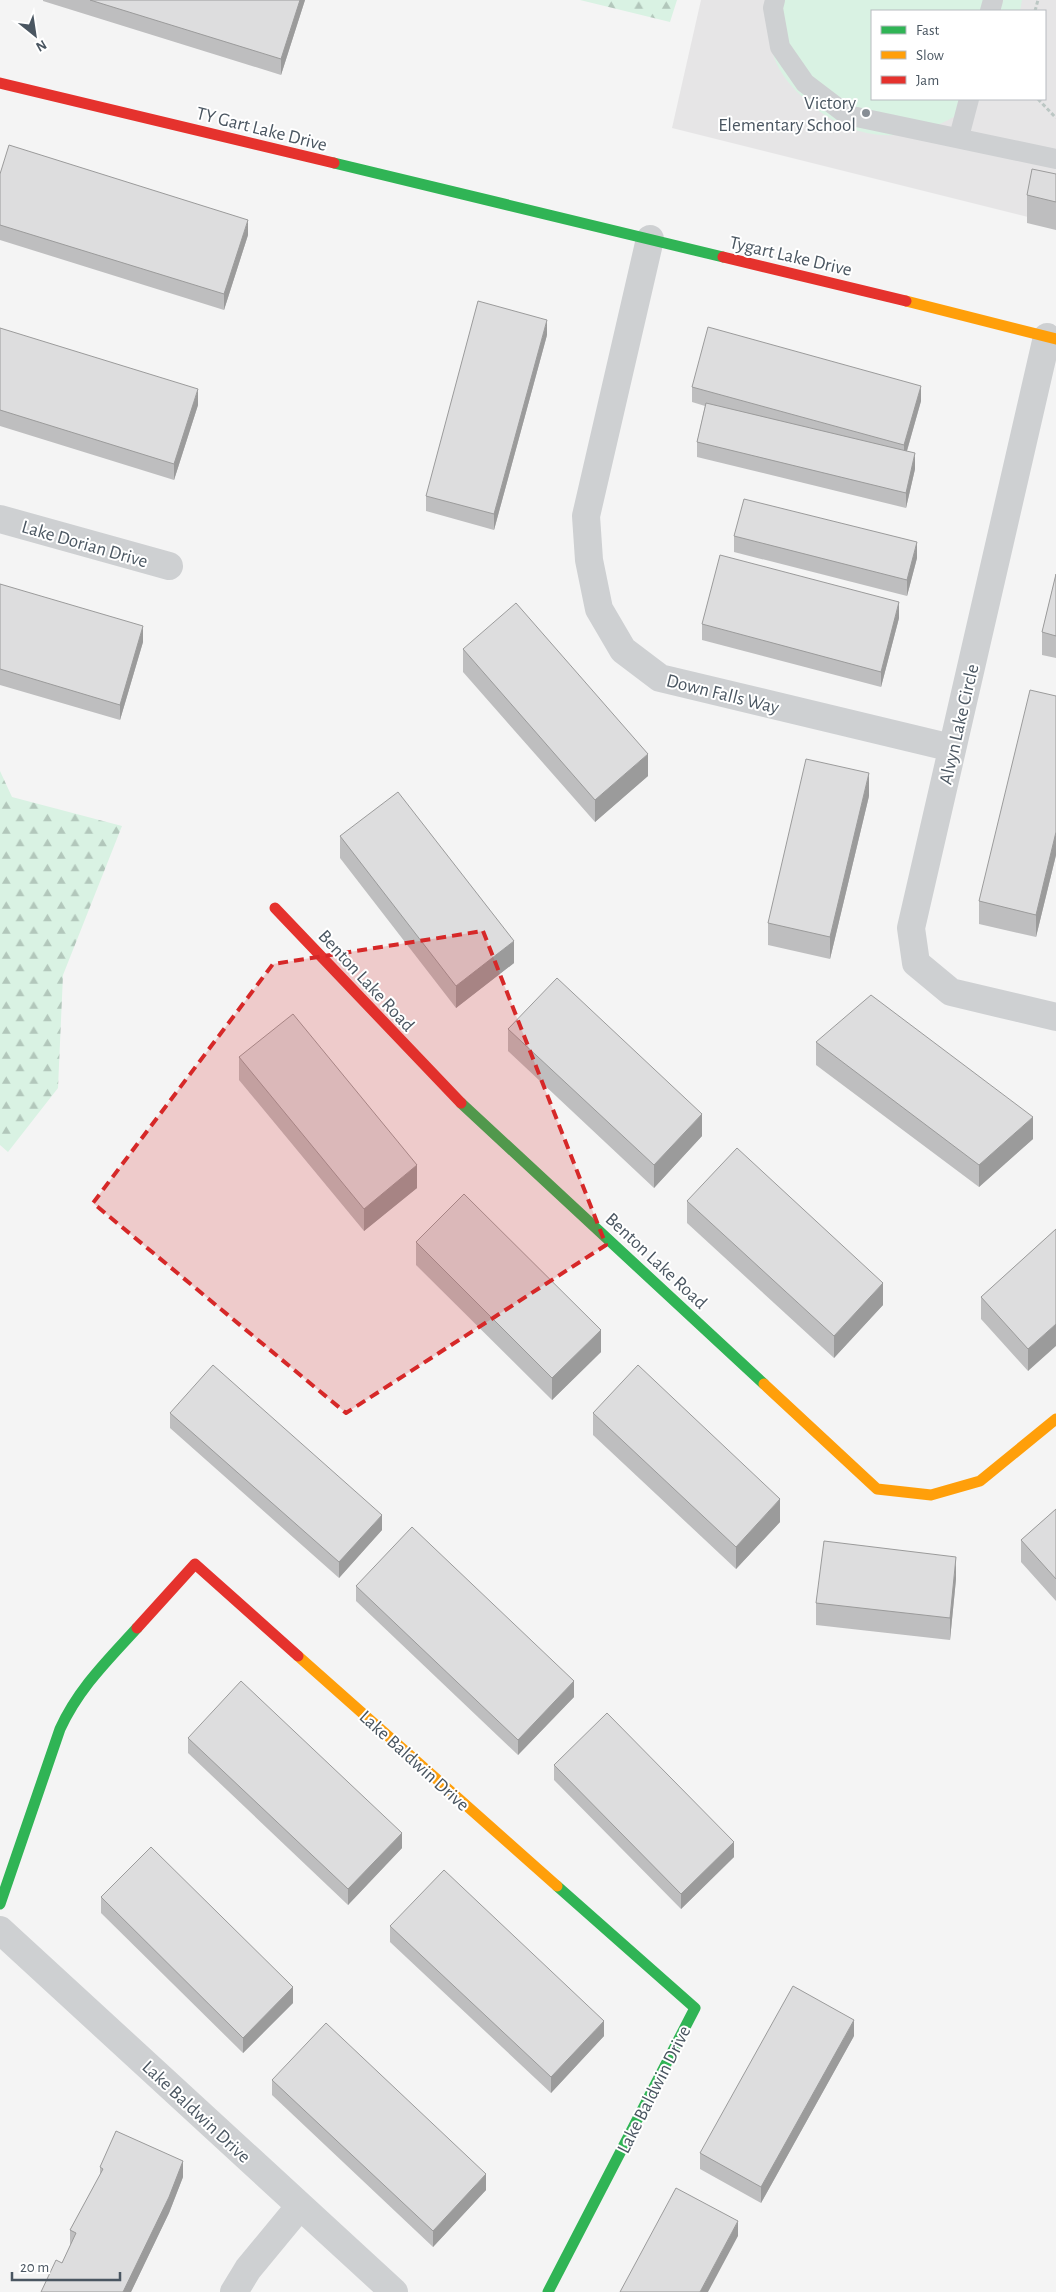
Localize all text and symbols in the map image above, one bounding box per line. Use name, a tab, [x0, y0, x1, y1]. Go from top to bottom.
north arrow	[10, 10, 60, 60]
legend	[871, 10, 1046, 100]
text: Fast	[916, 23, 940, 38]
text: N	[33, 37, 49, 54]
text: Slow	[916, 48, 944, 63]
text: Jam	[916, 73, 939, 88]
place label: Victory Elementary School	[718, 94, 856, 135]
street label: TY Gart Lake Drive	[194, 104, 329, 155]
marker: Victory Elementary School	[860, 107, 872, 119]
street label: Tygart Lake Drive	[728, 233, 854, 280]
street label: Lake Dorian Drive	[19, 517, 150, 572]
street label: Alvyn Lake Circle	[936, 662, 983, 786]
street label: Down Falls Way	[664, 671, 781, 718]
street label: Benton Lake Road	[314, 927, 418, 1036]
street label: Benton Lake Road	[602, 1209, 711, 1313]
street label: Lake Baldwin Drive	[356, 1707, 472, 1815]
street label: Lake Baldwin Drive	[614, 2023, 695, 2156]
street label: Lake Baldwin Drive	[138, 2057, 254, 2167]
scale bar	[12, 2250, 120, 2282]
text: 20 m	[20, 2260, 49, 2275]

